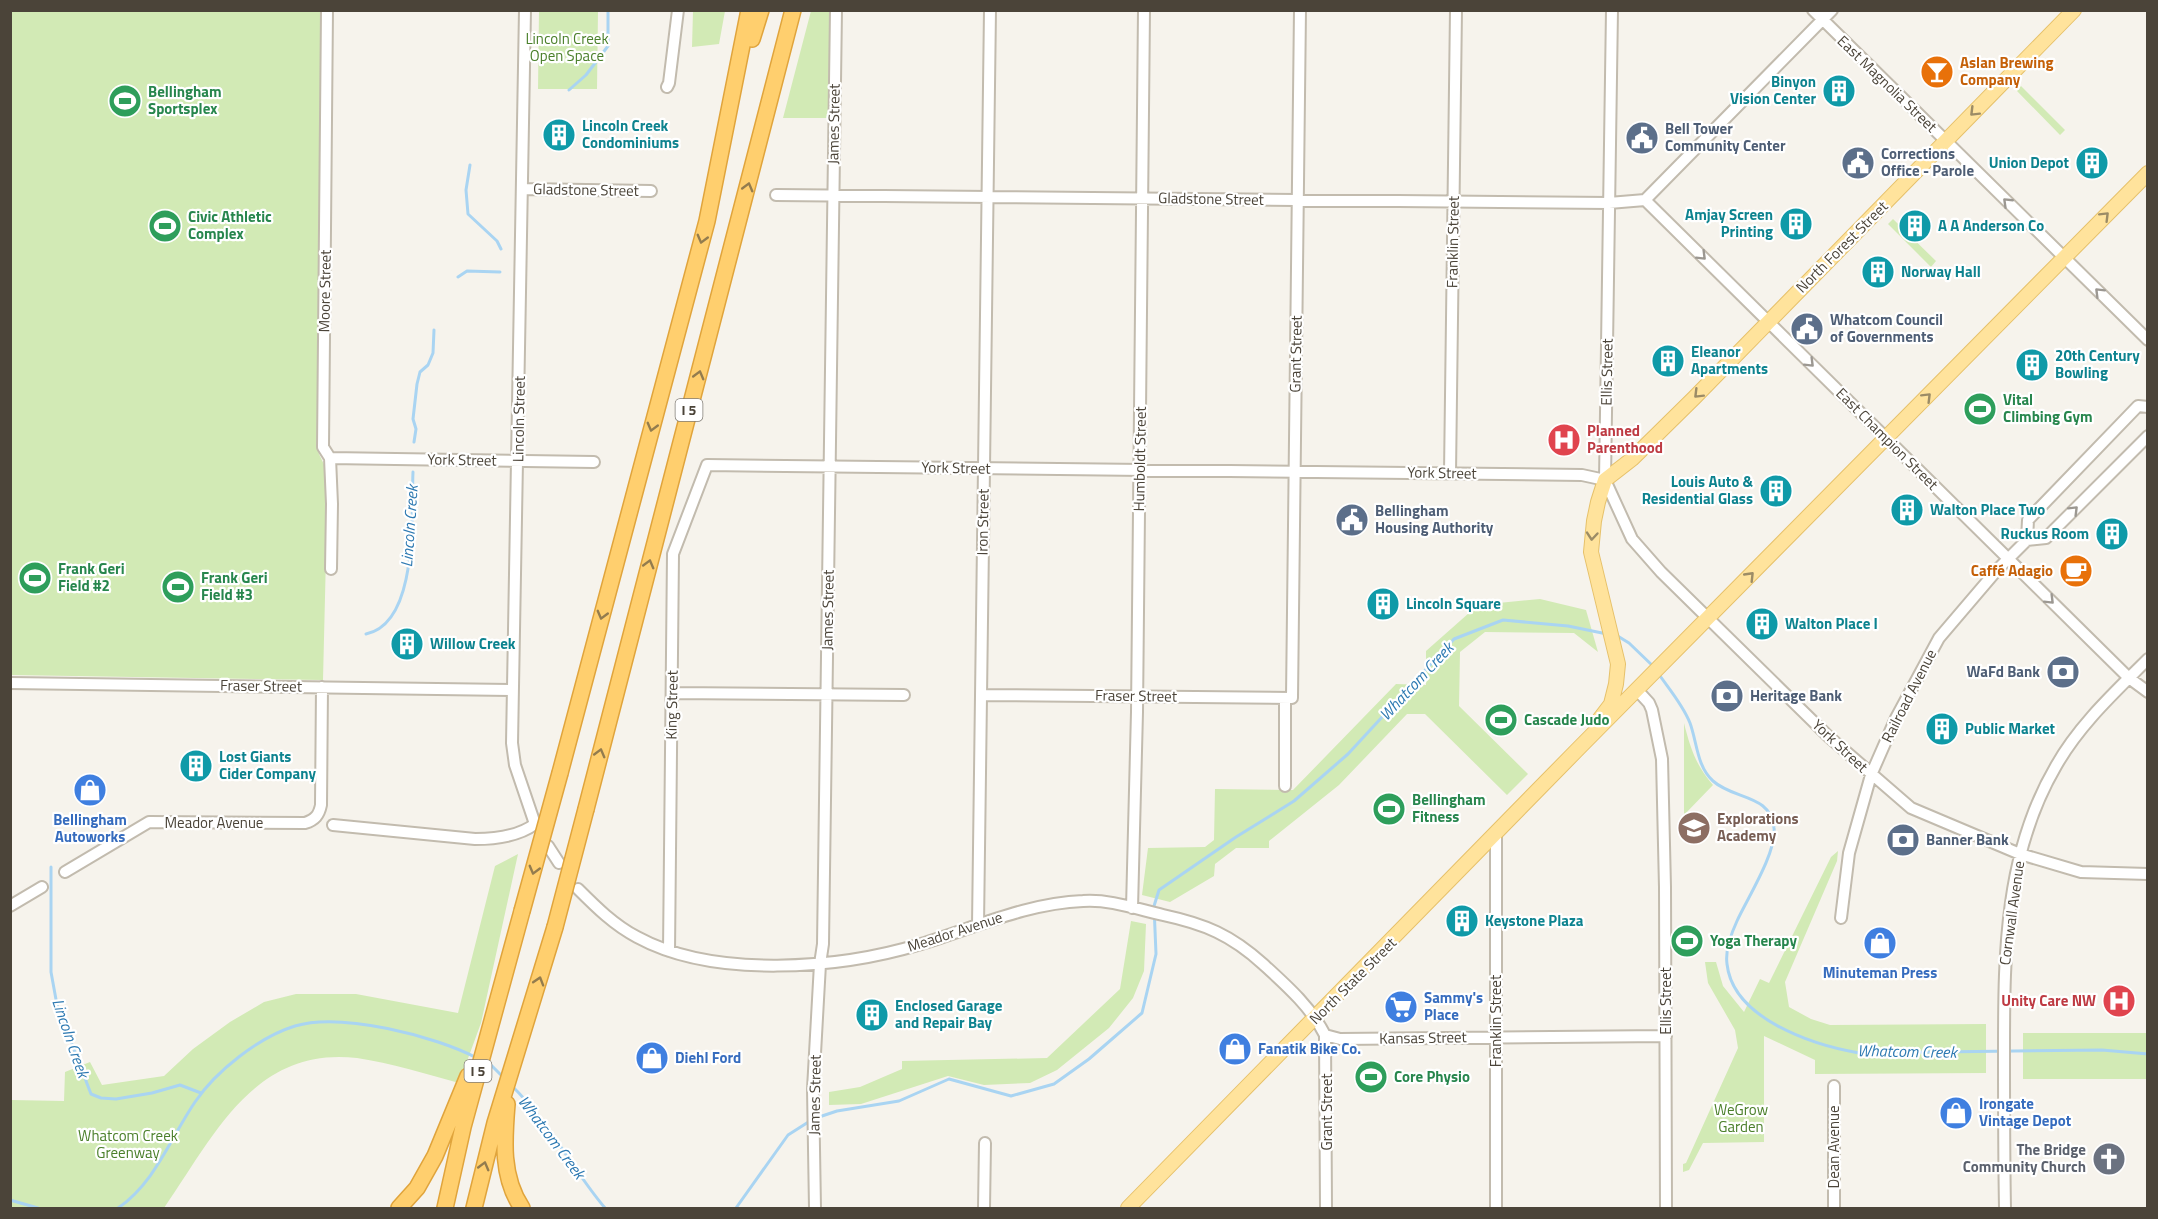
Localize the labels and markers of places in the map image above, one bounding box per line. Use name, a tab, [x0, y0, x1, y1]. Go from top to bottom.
place label: Aslan Brewing Company	[1960, 51, 2054, 91]
bar icon: Aslan Brewing Company	[1919, 54, 1955, 90]
place label: Binyon Vision Center	[1730, 70, 1816, 110]
building icon: Binyon Vision Center	[1821, 73, 1857, 109]
place label: Bellingham Sportsplex	[148, 80, 222, 120]
sports icon: Bellingham Sportsplex	[107, 83, 143, 119]
place label: Lincoln Creek Condominiums	[582, 114, 679, 154]
building icon: Lincoln Creek Condominiums	[541, 117, 577, 153]
place label: Bell Tower Community Center	[1665, 117, 1786, 157]
public building icon: Bell Tower Community Center	[1624, 120, 1660, 156]
place label: Corrections Office - Parole	[1881, 142, 1974, 182]
public building icon: Corrections Office - Parole	[1840, 145, 1876, 181]
building icon: Union Depot	[2074, 145, 2110, 181]
place label: Union Depot	[1989, 151, 2070, 174]
place label: Amjay Screen Printing	[1685, 203, 1773, 243]
place label: Civic Athletic Complex	[188, 205, 272, 245]
building icon: Amjay Screen Printing	[1778, 206, 1814, 242]
sports icon: Civic Athletic Complex	[147, 208, 183, 244]
building icon: A A Anderson Co	[1897, 208, 1933, 244]
place label: A A Anderson Co	[1938, 214, 2044, 237]
building icon: Norway Hall	[1860, 254, 1896, 290]
place label: Norway Hall	[1901, 260, 1981, 283]
place label: Whatcom Council of Governments	[1830, 308, 1943, 348]
public building icon: Whatcom Council of Governments	[1789, 311, 1825, 347]
place label: Eleanor Apartments	[1691, 340, 1768, 380]
building icon: Eleanor Apartments	[1650, 343, 1686, 379]
place label: 20th Century Bowling	[2055, 344, 2140, 384]
building icon: 20th Century Bowling	[2014, 347, 2050, 383]
place label: Vital Climbing Gym	[2003, 388, 2092, 428]
sports icon: Vital Climbing Gym	[1962, 391, 1998, 427]
place label: Planned Parenthood	[1587, 419, 1663, 459]
hospital icon: Planned Parenthood	[1546, 422, 1582, 458]
place label: Louis Auto & Residential Glass	[1642, 470, 1753, 510]
building icon: Louis Auto & Residential Glass	[1758, 473, 1794, 509]
building icon: Walton Place Two	[1889, 492, 1925, 528]
place label: Walton Place Two	[1930, 498, 2045, 521]
place label: Bellingham Housing Authority	[1375, 499, 1494, 539]
public building icon: Bellingham Housing Authority	[1334, 502, 1370, 538]
building icon: Ruckus Room	[2094, 516, 2130, 552]
place label: Ruckus Room	[2001, 522, 2089, 545]
cafe icon: Caffé Adagio	[2058, 553, 2094, 589]
place label: Frank Geri Field #2	[58, 557, 125, 597]
place label: Caffé Adagio	[1971, 559, 2053, 582]
sports icon: Frank Geri Field #2	[17, 560, 53, 596]
place label: Frank Geri Field #3	[201, 566, 268, 606]
sports icon: Frank Geri Field #3	[160, 569, 196, 605]
building icon: Lincoln Square	[1365, 586, 1401, 622]
place label: Lincoln Square	[1406, 592, 1501, 615]
building icon: Walton Place I	[1744, 606, 1780, 642]
place label: Walton Place I	[1785, 612, 1878, 635]
building icon: Willow Creek	[389, 626, 425, 662]
place label: Willow Creek	[430, 632, 516, 655]
bank icon: WaFd Bank	[2045, 654, 2081, 690]
place label: WaFd Bank	[1967, 660, 2040, 683]
bank icon: Heritage Bank	[1709, 678, 1745, 714]
place label: Heritage Bank	[1750, 684, 1842, 707]
sports icon: Cascade Judo	[1483, 702, 1519, 738]
place label: Cascade Judo	[1524, 708, 1609, 731]
building icon: Public Market	[1924, 711, 1960, 747]
place label: Public Market	[1965, 717, 2056, 740]
place label: Lost Giants Cider Company	[219, 745, 316, 785]
building icon: Lost Giants Cider Company	[178, 748, 214, 784]
shop icon: Bellingham Autoworks	[72, 772, 108, 808]
place label: Bellingham Fitness	[1412, 788, 1486, 828]
sports icon: Bellingham Fitness	[1371, 791, 1407, 827]
place label: Explorations Academy	[1717, 807, 1799, 847]
place label: Bellingham Autoworks	[53, 808, 127, 848]
school or university icon: Explorations Academy	[1676, 810, 1712, 846]
bank icon: Banner Bank	[1885, 822, 1921, 858]
place label: Banner Bank	[1926, 828, 2009, 851]
building icon: Keystone Plaza	[1444, 903, 1480, 939]
place label: Keystone Plaza	[1485, 909, 1584, 932]
sports icon: Yoga Therapy	[1669, 923, 1705, 959]
shop icon: Minuteman Press	[1862, 925, 1898, 961]
place label: Yoga Therapy	[1710, 929, 1797, 952]
place label: Minuteman Press	[1823, 961, 1937, 984]
hospital icon: Unity Care NW	[2101, 983, 2137, 1019]
place label: Sammy's Place	[1424, 986, 1483, 1026]
supermarket icon: Sammy's Place	[1383, 989, 1419, 1025]
place label: Unity Care NW	[2001, 989, 2096, 1012]
place label: Enclosed Garage and Repair Bay	[895, 994, 1003, 1034]
building icon: Enclosed Garage and Repair Bay	[854, 997, 890, 1033]
shop icon: Fanatik Bike Co.	[1217, 1031, 1253, 1067]
place label: Fanatik Bike Co.	[1258, 1037, 1361, 1060]
shop icon: Diehl Ford	[634, 1040, 670, 1076]
place label: Diehl Ford	[675, 1046, 741, 1069]
sports icon: Core Physio	[1353, 1059, 1389, 1095]
place label: Core Physio	[1394, 1065, 1470, 1088]
place label: Irongate Vintage Depot	[1979, 1092, 2072, 1132]
shop icon: Irongate Vintage Depot	[1938, 1095, 1974, 1131]
place label: The Bridge Community Church	[1963, 1138, 2086, 1178]
church icon: The Bridge Community Church	[2091, 1141, 2127, 1177]

